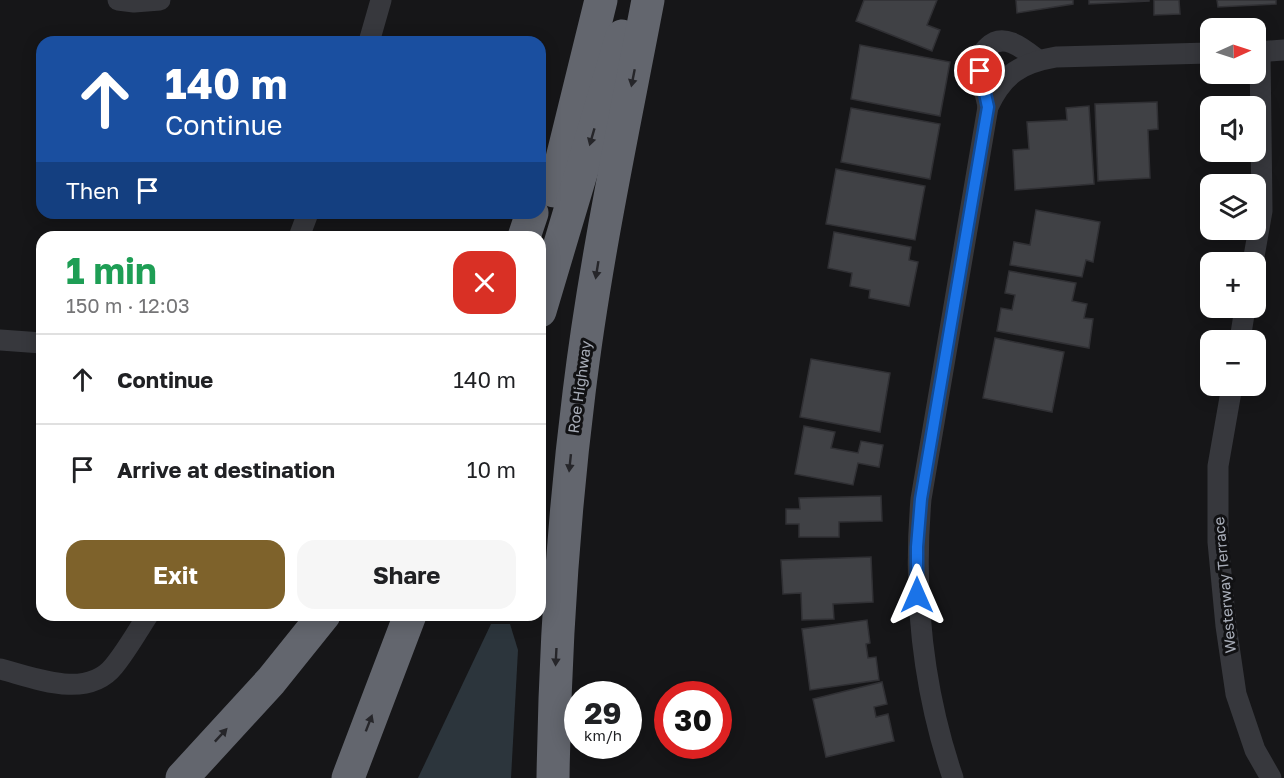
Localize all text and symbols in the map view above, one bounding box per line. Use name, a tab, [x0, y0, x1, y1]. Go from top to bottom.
north arrow	[1200, 18, 1266, 84]
map controls	[1200, 18, 1266, 396]
pin	[954, 45, 1005, 96]
icon: arrive	[963, 54, 996, 87]
text: 140 m	[165, 58, 287, 108]
icon: ahead	[66, 60, 144, 138]
one-way arrow	[628, 69, 637, 88]
button: sound	[1200, 96, 1266, 162]
text: Continue	[165, 109, 283, 141]
one-way arrow	[587, 128, 596, 146]
icon: arrive	[131, 174, 164, 207]
button: layers	[1200, 174, 1266, 240]
text: Then	[66, 177, 119, 204]
text: 1 min	[66, 249, 157, 292]
button: close	[453, 251, 516, 314]
button: +	[1200, 252, 1266, 318]
one-way arrow	[593, 260, 602, 279]
text: 150 m · 12:03	[66, 293, 190, 317]
button: −	[1200, 330, 1266, 396]
street label: Roe Highway	[564, 339, 595, 434]
icon: ahead	[66, 363, 99, 396]
text: Continue	[117, 366, 213, 393]
text: 140 m	[453, 366, 516, 393]
icon: arrive	[66, 453, 99, 486]
one-way arrow	[566, 454, 575, 473]
text: Arrive at destination	[117, 456, 335, 483]
text: 10 m	[467, 456, 516, 483]
street label: Westerway Terrace	[1209, 516, 1239, 654]
button: Exit	[66, 540, 285, 609]
button: Share	[297, 540, 516, 609]
position arrow	[885, 563, 949, 627]
one-way arrow	[552, 648, 561, 667]
speed limit sign: 30	[654, 681, 732, 759]
text: 29	[584, 695, 622, 731]
one-way arrow	[364, 714, 374, 732]
text: km/h	[584, 726, 622, 744]
one-way arrow	[214, 728, 228, 742]

